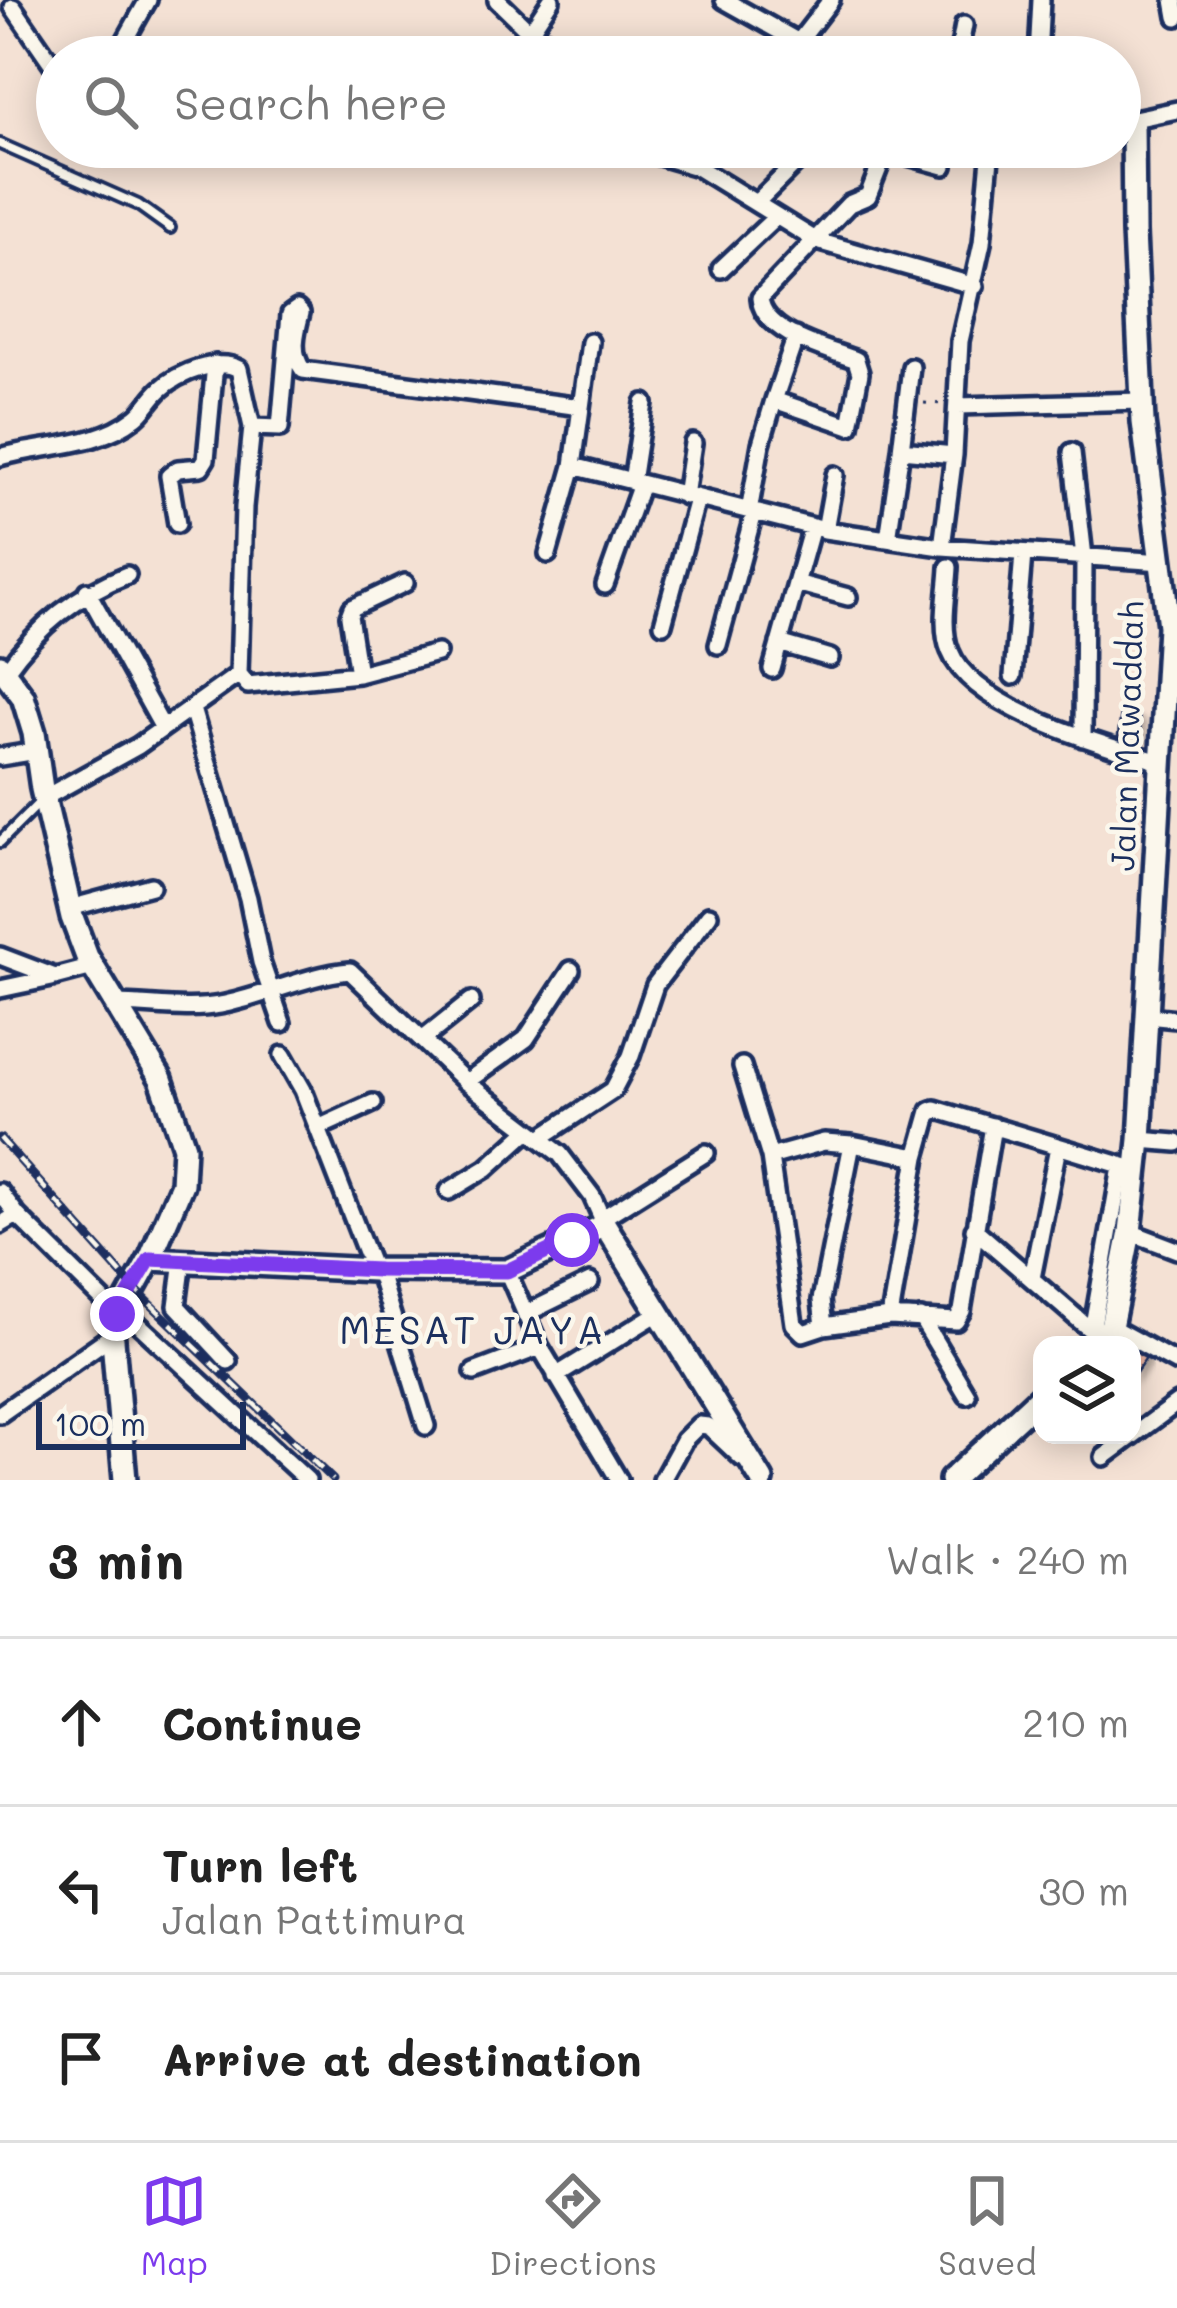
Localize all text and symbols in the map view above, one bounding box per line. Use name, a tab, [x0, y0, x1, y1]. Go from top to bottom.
search box	[36, 36, 1141, 168]
icon: search	[78, 69, 144, 135]
text: Search here	[174, 73, 448, 131]
street label: Jalan Mawaddah	[1099, 600, 1152, 872]
route start	[545, 1213, 599, 1267]
route end	[90, 1287, 144, 1341]
district label: MESAT JAYA	[339, 1303, 607, 1354]
map controls	[1033, 1336, 1141, 1444]
button: layers	[1033, 1336, 1141, 1444]
scale bar	[36, 1396, 246, 1449]
text: 100 m	[54, 1401, 146, 1444]
text: 3 min	[48, 1525, 184, 1592]
text: Walk · 240 m	[886, 1533, 1129, 1584]
icon: ahead	[48, 1689, 114, 1755]
text: Continue	[162, 1693, 362, 1751]
text: 210 m	[1022, 1696, 1129, 1747]
text: Turn left	[162, 1835, 358, 1893]
icon: left	[48, 1857, 114, 1923]
text: 30 m	[1039, 1864, 1129, 1915]
text: Jalan Pattimura	[162, 1893, 467, 1944]
icon: arrive	[48, 2025, 114, 2091]
text: Arrive at destination	[162, 2029, 642, 2087]
tab: Map	[141, 2168, 208, 2283]
tab: Directions	[489, 2168, 657, 2283]
tab: Saved	[938, 2168, 1036, 2283]

